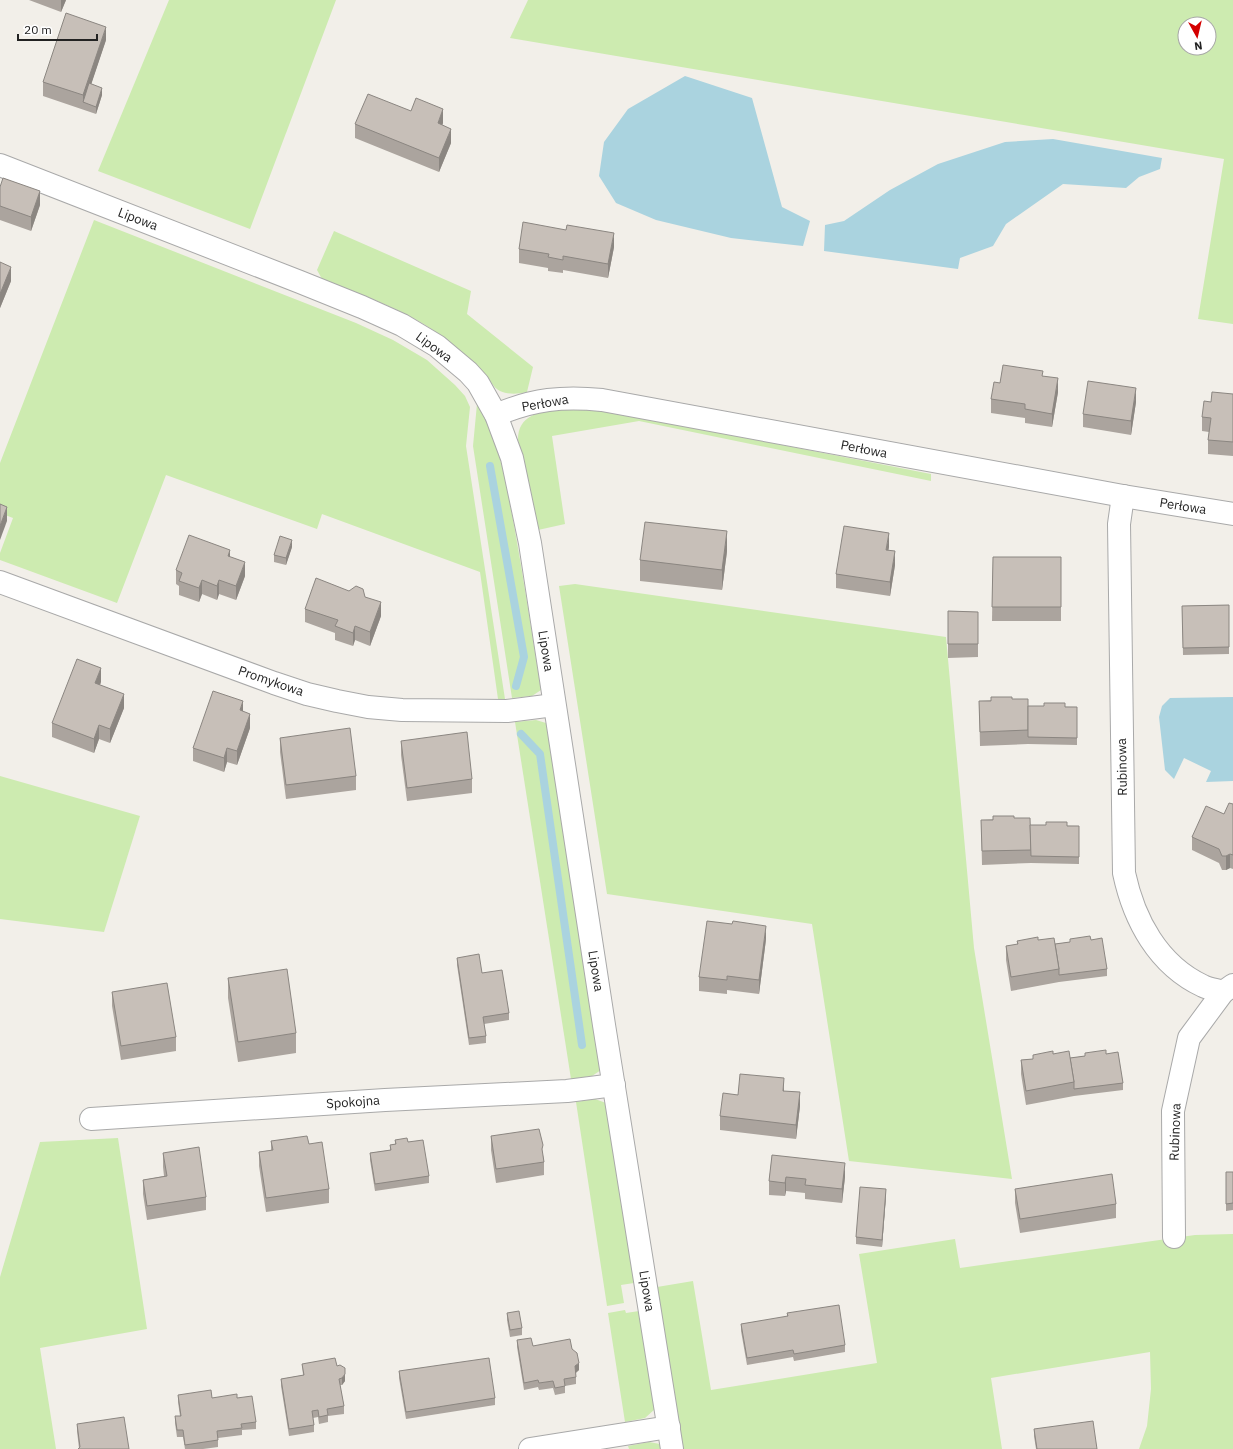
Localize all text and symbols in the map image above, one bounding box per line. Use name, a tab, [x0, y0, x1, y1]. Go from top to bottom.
scale bar	[18, 16, 97, 42]
north arrow	[1177, 16, 1217, 56]
text: 20 m	[24, 22, 52, 37]
text: N	[1193, 38, 1203, 53]
street label: Lipowa	[116, 204, 160, 234]
street label: Lipowa	[412, 328, 456, 366]
street label: Perłowa	[520, 391, 570, 415]
street label: Perłowa	[839, 436, 889, 462]
street label: Perłowa	[1158, 494, 1208, 518]
street label: Lipowa	[534, 629, 558, 673]
street label: Promykowa	[236, 662, 306, 700]
street label: Rubinowa	[1113, 738, 1131, 796]
street label: Lipowa	[584, 949, 608, 993]
street label: Spokojna	[326, 1092, 381, 1112]
street label: Rubinowa	[1165, 1103, 1185, 1161]
street label: Lipowa	[635, 1269, 659, 1313]

